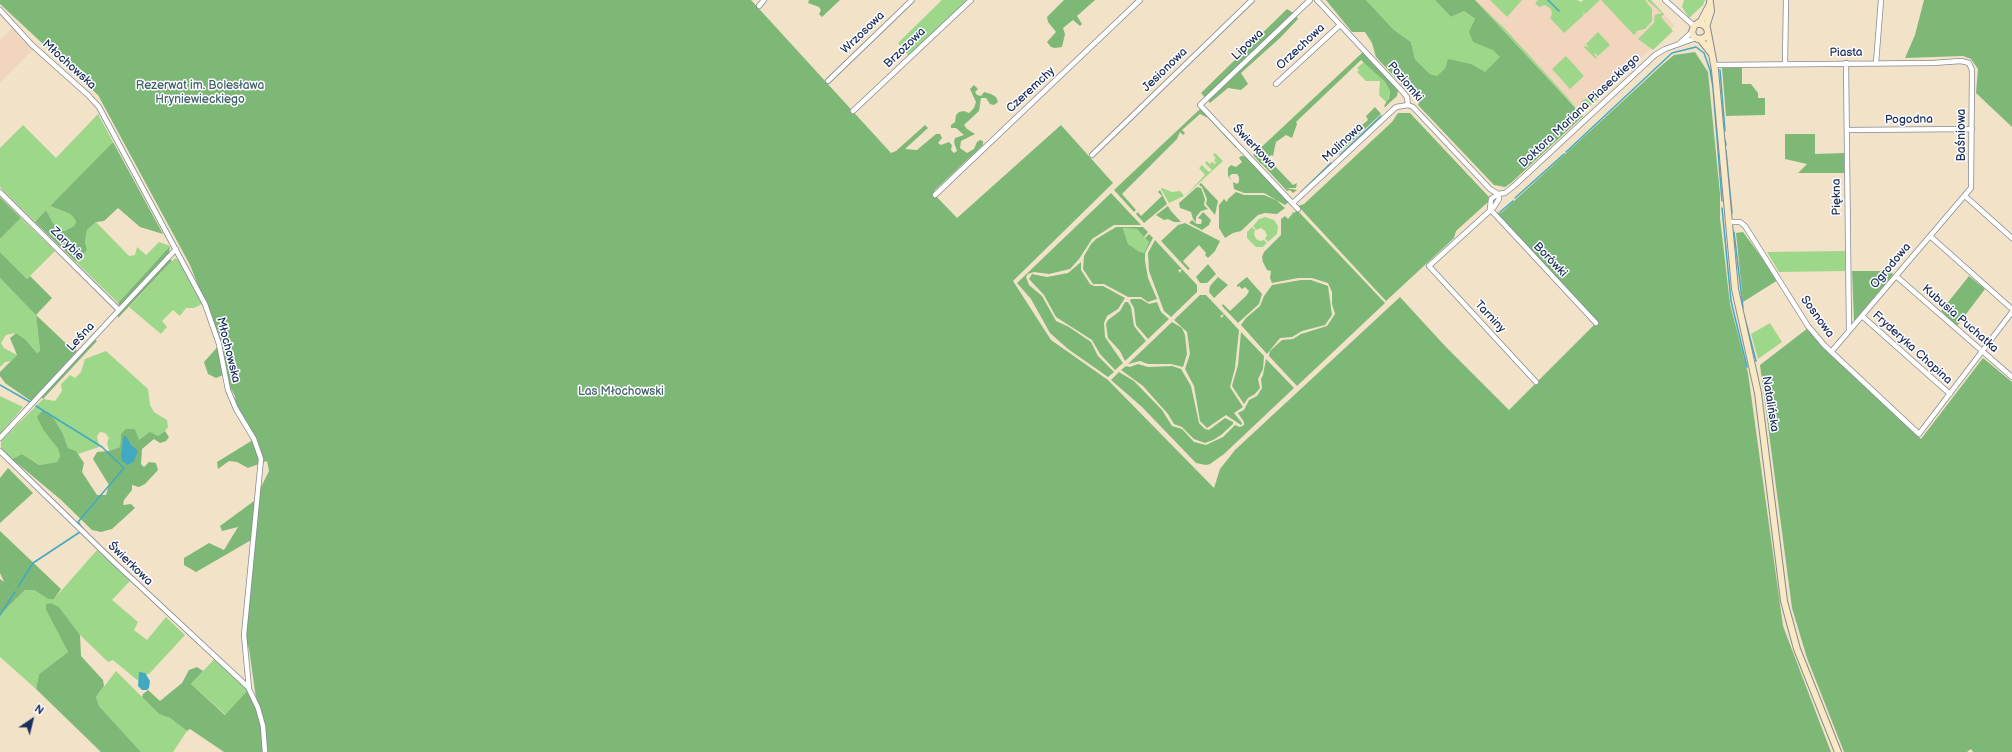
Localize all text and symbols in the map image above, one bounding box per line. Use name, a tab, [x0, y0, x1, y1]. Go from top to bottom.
street label: Wrzosowa	[838, 9, 888, 57]
street label: Orzechowa	[1274, 21, 1328, 73]
street label: Brzozowa	[881, 25, 929, 71]
street label: Lipowa	[1229, 27, 1267, 63]
street label: Młochowska	[39, 37, 99, 93]
street label: Jesionowa	[1140, 45, 1190, 95]
street label: Piasta	[1829, 46, 1863, 60]
street label: Doktora Mariana Piaseckiego	[1517, 51, 1643, 171]
street label: Poziomki	[1384, 59, 1426, 105]
street label: Czeremchy	[1004, 64, 1058, 116]
park label: Rezerwat im. Bolesława Hryniewieckiego	[136, 79, 264, 107]
street label: Baśniowa	[1955, 109, 1969, 161]
street label: Pogodna	[1885, 112, 1933, 128]
street label: Malinowa	[1319, 120, 1367, 166]
street label: Świerkowa	[1229, 122, 1279, 172]
street label: Piękna	[1829, 178, 1845, 216]
street label: Zarybie	[47, 224, 87, 264]
street label: Borówki	[1530, 240, 1570, 280]
street label: Ogrodowa	[1868, 240, 1914, 292]
street label: Kubusia Puchatka	[1919, 282, 2001, 356]
street label: Sosnowa	[1797, 293, 1837, 341]
street label: Tarniny	[1471, 298, 1509, 336]
street label: Fryderyka Chopina	[1869, 308, 1955, 388]
street label: Młochowska	[213, 316, 243, 384]
street label: Leśna	[64, 320, 98, 354]
street label: Natalińska	[1758, 375, 1782, 433]
park label: Las Młochowski	[578, 385, 664, 399]
street label: Świerkowa	[105, 539, 155, 589]
north arrow	[12, 700, 52, 740]
text: N	[32, 702, 46, 717]

